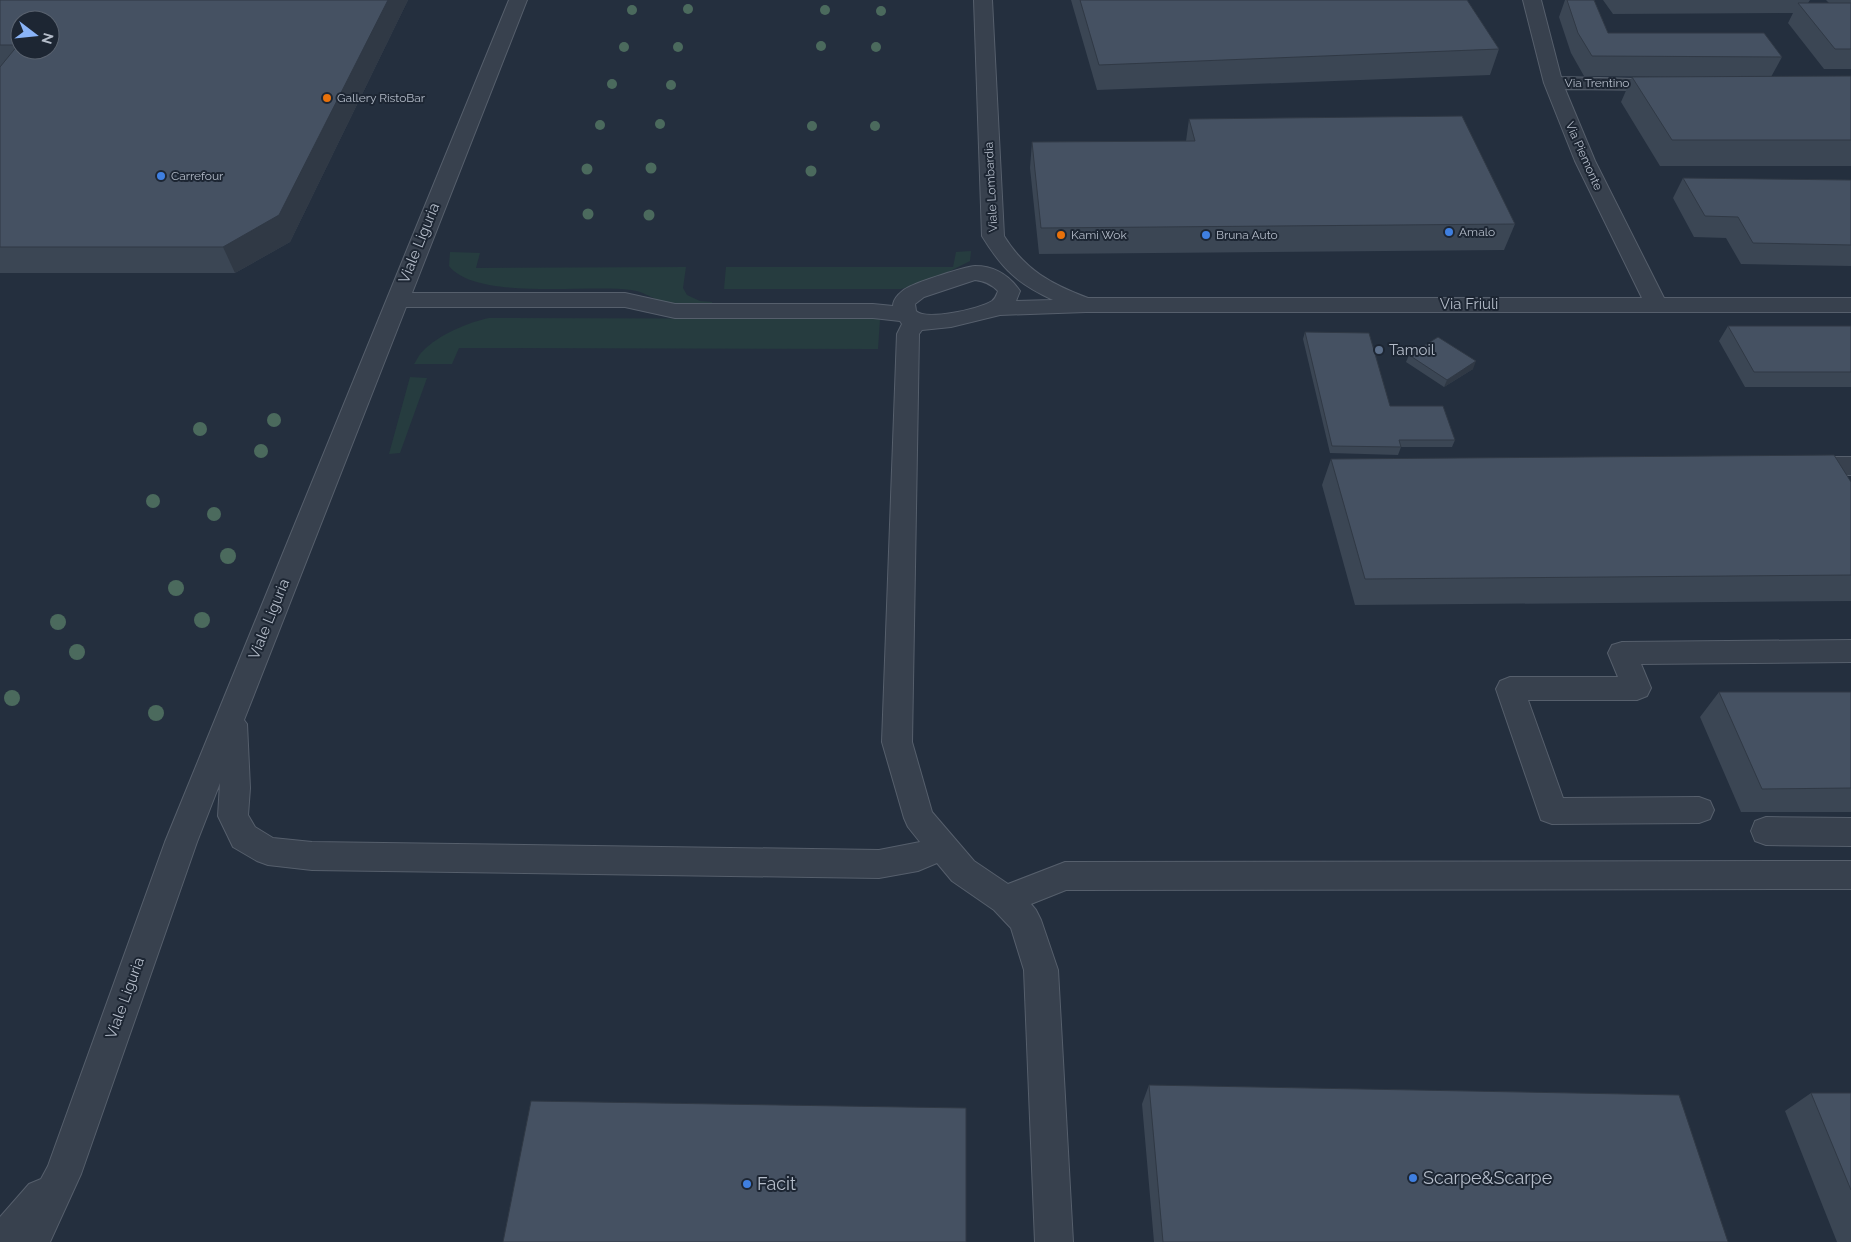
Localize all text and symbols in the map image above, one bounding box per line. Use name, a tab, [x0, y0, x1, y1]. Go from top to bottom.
north arrow	[10, 10, 60, 60]
text: N	[38, 31, 57, 46]
street label: Via Trentino	[1564, 76, 1630, 90]
place label: Gallery RistoBar	[337, 91, 426, 105]
marker: Gallery RistoBar	[321, 92, 333, 104]
street label: Via Piemonte	[1563, 120, 1605, 192]
street label: Viale Lombardia	[982, 142, 1000, 232]
place label: Carrefour	[171, 169, 224, 183]
marker: Carrefour	[155, 170, 167, 182]
street label: Viale Liguria	[395, 200, 443, 286]
place label: Amalo	[1459, 225, 1495, 239]
marker: Amalo	[1443, 226, 1455, 238]
place label: Kami Wok	[1071, 228, 1127, 242]
place label: Bruna Auto	[1216, 228, 1278, 242]
marker: Kami Wok	[1055, 229, 1067, 241]
marker: Bruna Auto	[1200, 229, 1212, 241]
street label: Via Friuli	[1440, 295, 1498, 313]
place label: Tamoil	[1389, 341, 1436, 359]
marker: Tamoil	[1373, 344, 1385, 356]
street label: Viale Liguria	[245, 576, 293, 662]
street label: Viale Liguria	[102, 955, 148, 1041]
place label: Scarpe&Scarpe	[1423, 1167, 1553, 1188]
marker: Scarpe&Scarpe	[1407, 1172, 1419, 1184]
place label: Facit	[757, 1173, 796, 1194]
marker: Facit	[741, 1178, 753, 1190]

